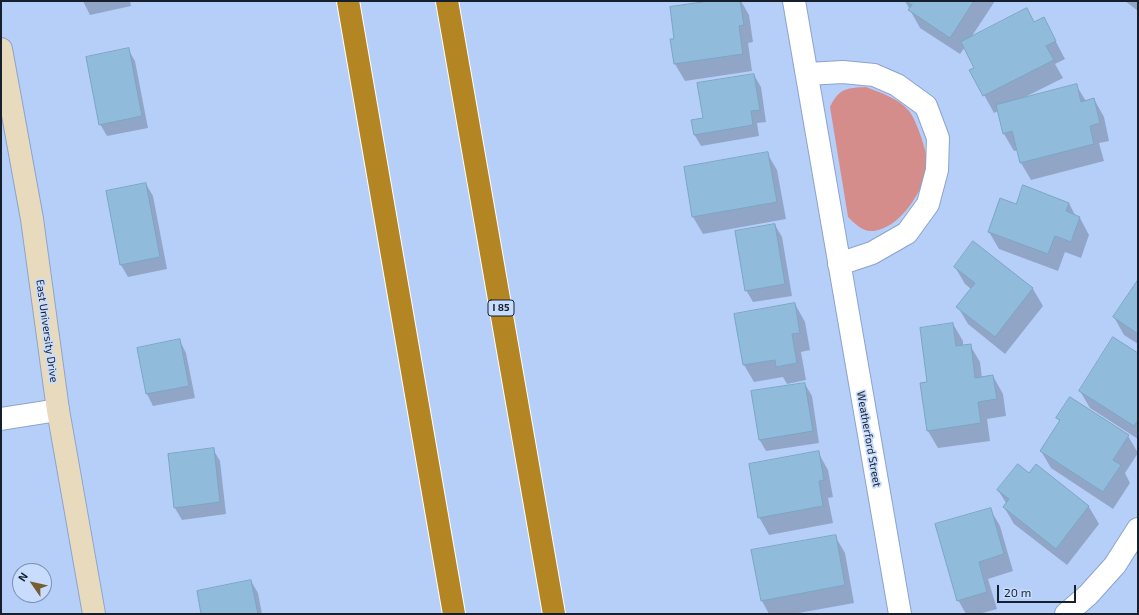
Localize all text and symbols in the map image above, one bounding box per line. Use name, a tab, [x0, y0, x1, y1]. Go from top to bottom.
street label: East University Drive	[33, 279, 61, 383]
road number: I 85	[488, 300, 514, 316]
street label: Weatherford Street	[854, 390, 884, 488]
north arrow	[12, 563, 52, 603]
text: N	[15, 570, 30, 584]
scale bar	[999, 577, 1078, 603]
text: 20 m	[1004, 585, 1031, 599]

